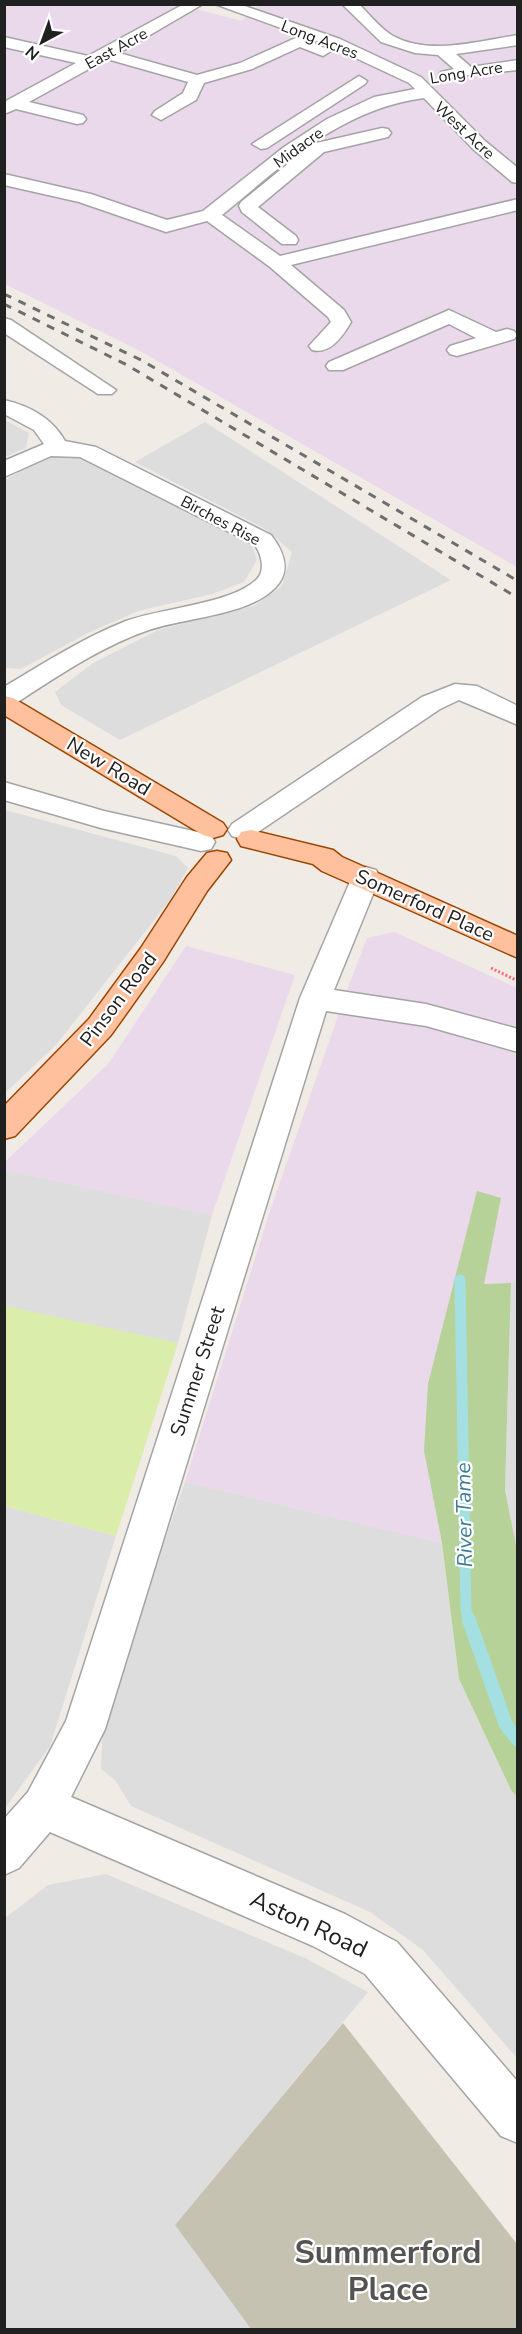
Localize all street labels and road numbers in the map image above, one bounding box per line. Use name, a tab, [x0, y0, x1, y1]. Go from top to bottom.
street label: Long Acres	[278, 15, 361, 65]
street label: East Acre	[81, 23, 152, 75]
street label: Long Acre	[428, 56, 504, 90]
street label: West Acre	[429, 97, 499, 165]
street label: Midacre	[269, 122, 328, 173]
street label: Birches Rise	[177, 491, 264, 551]
street label: New Road	[62, 731, 156, 802]
street label: Somerford Place	[351, 863, 498, 948]
street label: Pinson Road	[74, 946, 163, 1052]
street label: Summer Street	[164, 1302, 232, 1440]
street label: Aston Road	[245, 1883, 373, 1965]

